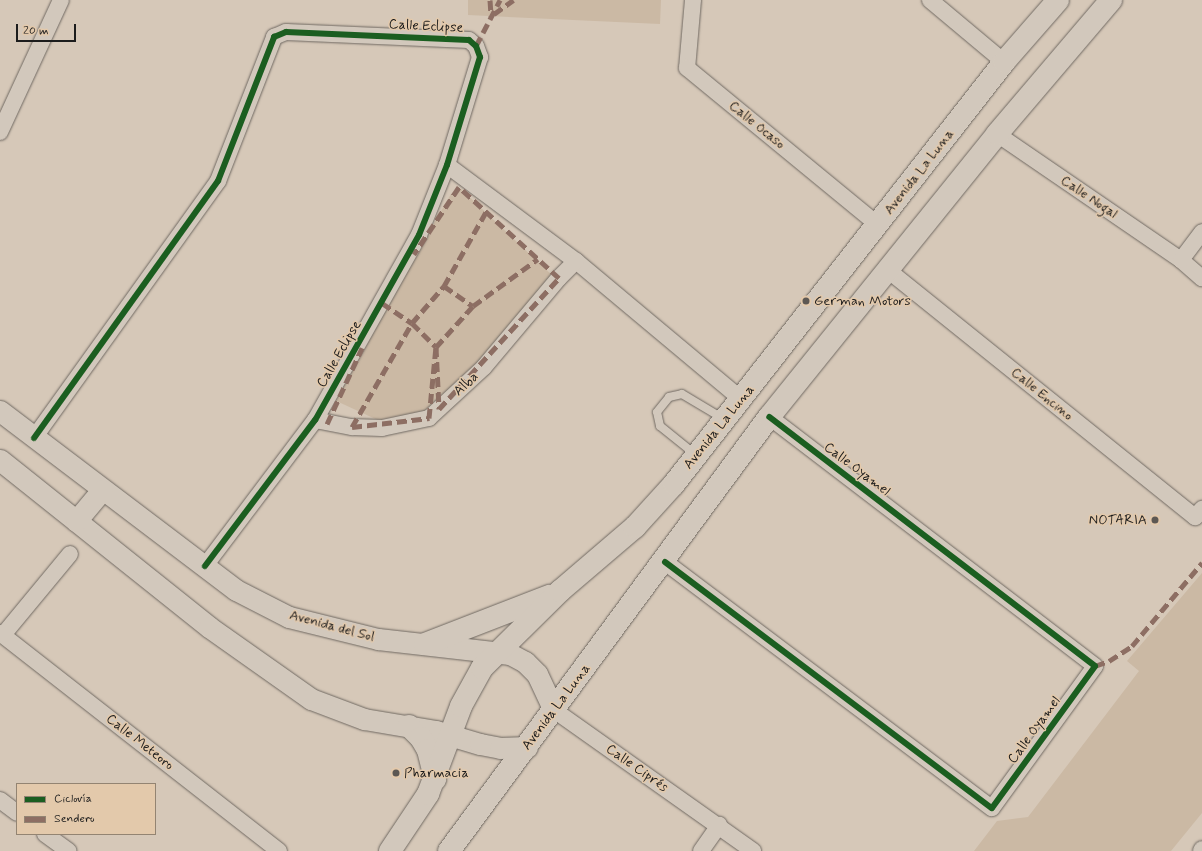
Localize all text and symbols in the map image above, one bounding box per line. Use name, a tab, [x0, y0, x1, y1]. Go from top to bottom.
scale bar	[18, 16, 78, 42]
street label: Calle Eclipse	[388, 16, 464, 36]
text: 20 m	[23, 23, 49, 39]
street label: Calle Ocaso	[726, 97, 788, 153]
street label: Avenida La Luna	[882, 128, 956, 216]
street label: Calle Nogal	[1057, 172, 1121, 222]
place label: German Motors	[814, 293, 909, 309]
marker: German Motors	[801, 296, 811, 306]
street label: Calle Eclipse	[313, 317, 365, 391]
street label: Calle Encino	[1008, 364, 1076, 424]
street label: Alba	[450, 368, 482, 400]
street label: Avenida La Luna	[681, 383, 757, 471]
street label: Calle Oyamel	[820, 438, 894, 500]
place label: NOTARIA	[1089, 512, 1147, 528]
marker: NOTARIA	[1150, 515, 1160, 525]
street label: Avenida del Sol	[287, 606, 377, 646]
street label: Avenida La Luna	[519, 662, 593, 752]
street label: Calle Oyamel	[1004, 693, 1064, 767]
street label: Calle Meteoro	[103, 710, 177, 774]
street label: Calle Ciprés	[603, 740, 671, 796]
place label: Pharmacia	[404, 765, 469, 781]
marker: Pharmacia	[391, 768, 401, 778]
legend	[16, 783, 156, 835]
text: Ciclovía	[54, 791, 92, 807]
text: Sendero	[54, 811, 95, 827]

